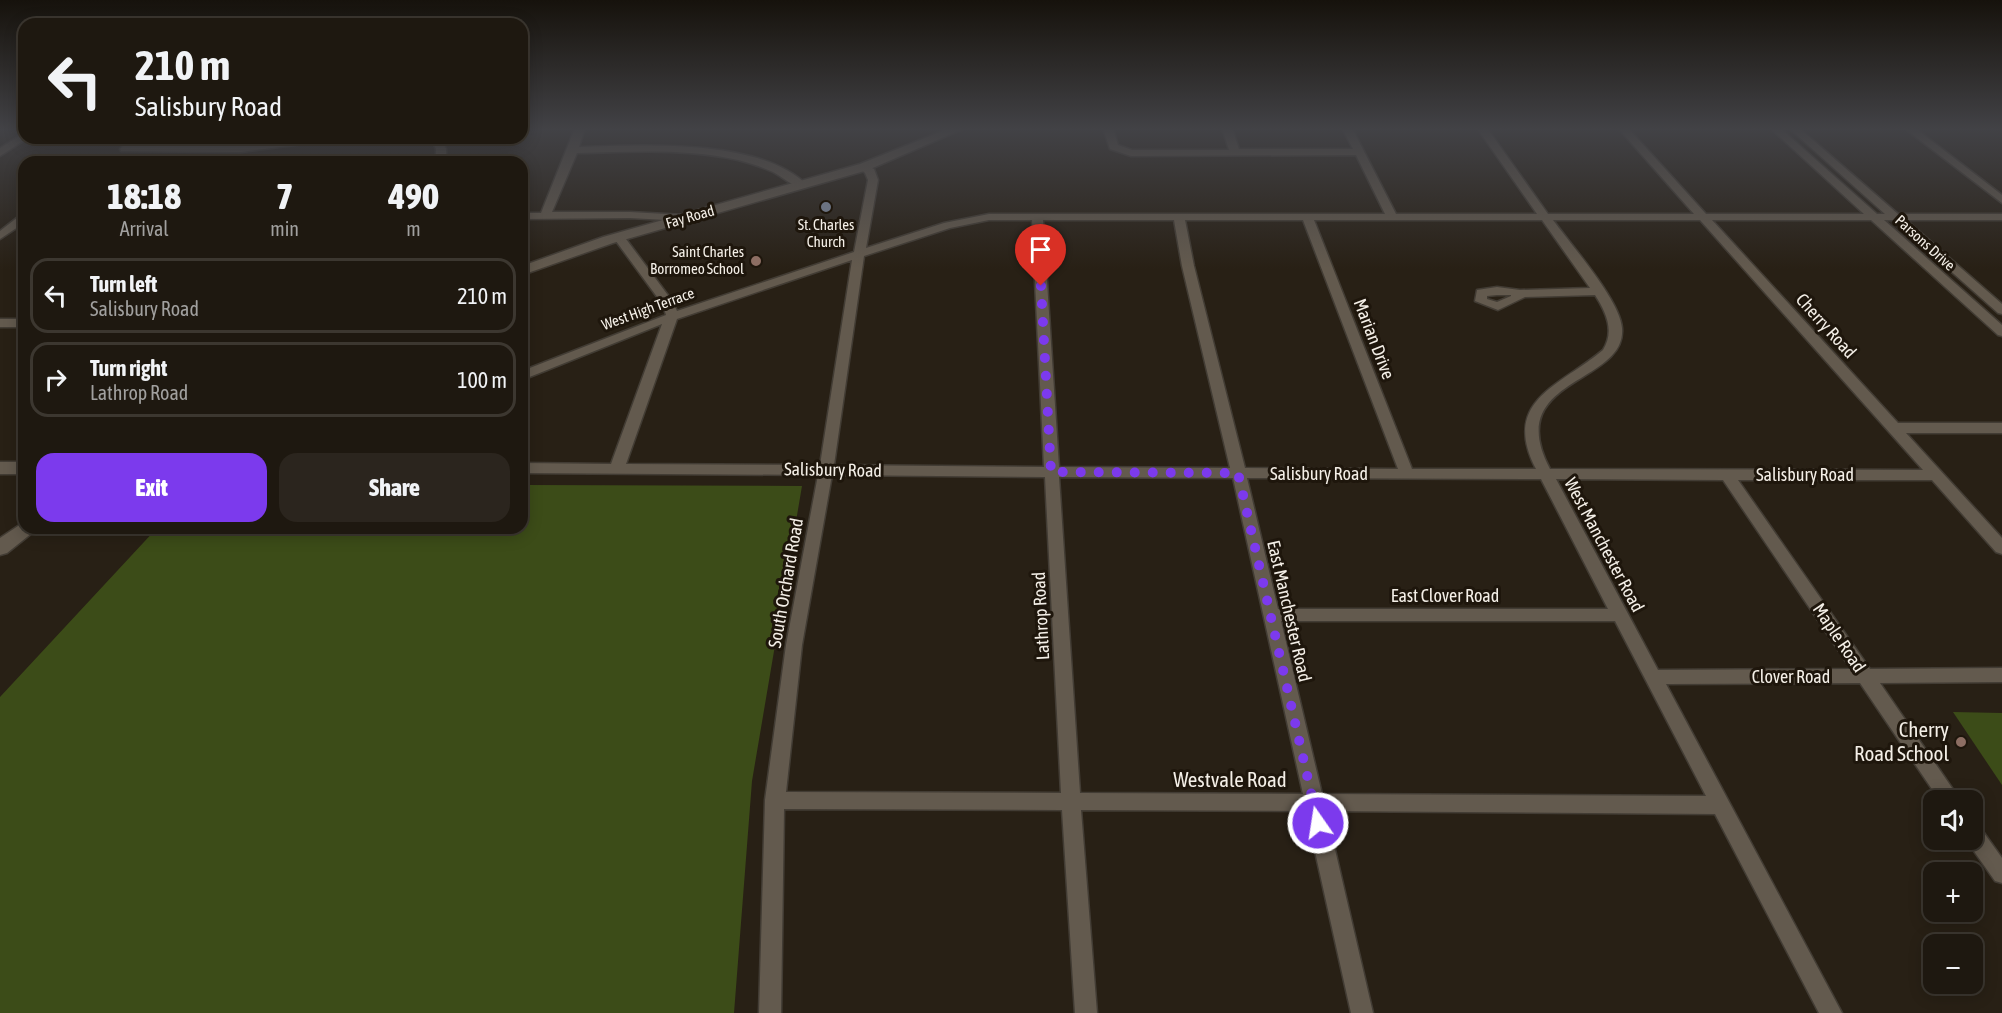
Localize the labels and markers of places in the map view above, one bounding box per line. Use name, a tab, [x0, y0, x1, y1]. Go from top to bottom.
marker: St. Charles Church	[819, 200, 833, 214]
place label: St. Charles Church	[798, 216, 854, 250]
pin	[1015, 224, 1066, 286]
place label: Saint Charles Borromeo School	[650, 243, 744, 277]
marker: Saint Charles Borromeo School	[749, 254, 763, 268]
place label: Cherry Road School	[1854, 717, 1949, 765]
marker: Cherry Road School	[1954, 735, 1968, 749]

